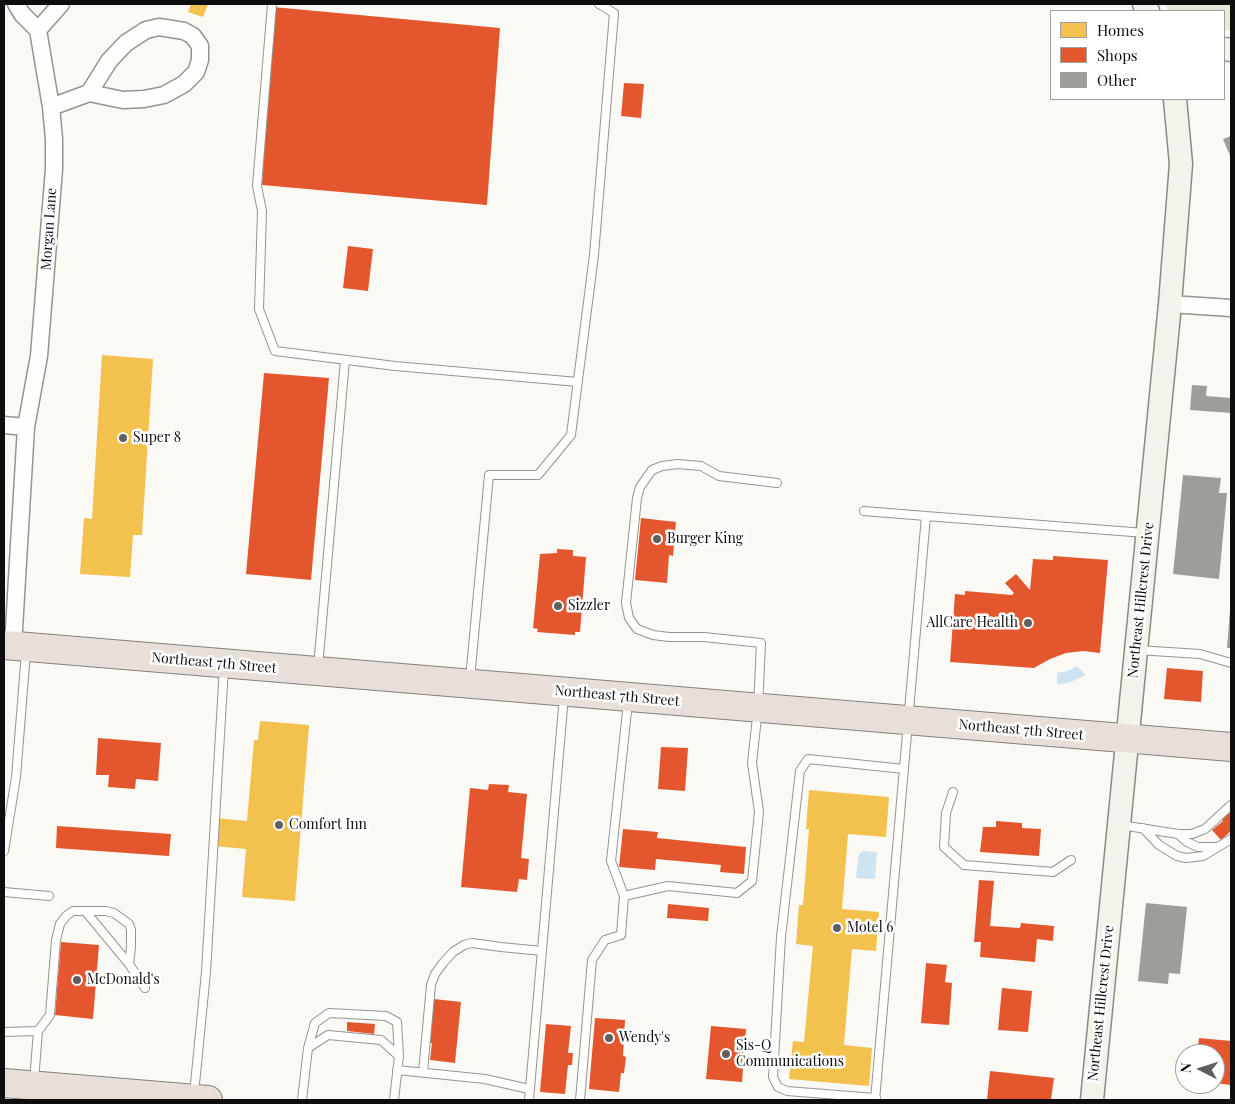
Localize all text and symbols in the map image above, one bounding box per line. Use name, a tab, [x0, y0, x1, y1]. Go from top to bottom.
legend	[1050, 10, 1225, 100]
text: Homes	[1097, 20, 1144, 40]
text: Shops	[1097, 45, 1138, 65]
text: Other	[1097, 70, 1137, 90]
street label: Morgan Lane	[38, 187, 60, 271]
place label: Super 8	[133, 430, 181, 446]
marker: Super 8	[117, 432, 129, 444]
street label: Northeast Hillcrest Drive	[1124, 521, 1158, 679]
place label: Burger King	[667, 531, 743, 547]
marker: Burger King	[651, 533, 663, 545]
place label: Sizzler	[568, 598, 610, 614]
marker: Sizzler	[552, 600, 564, 612]
place label: AllCare Health	[926, 615, 1018, 631]
marker: AllCare Health	[1022, 617, 1034, 629]
street label: Northeast 7th Street	[151, 649, 277, 677]
street label: Northeast 7th Street	[554, 682, 680, 710]
street label: Northeast 7th Street	[958, 716, 1084, 744]
place label: Comfort Inn	[289, 817, 367, 833]
marker: Comfort Inn	[273, 819, 285, 831]
place label: Motel 6	[847, 920, 893, 936]
marker: Motel 6	[831, 922, 843, 934]
street label: Northeast Hillcrest Drive	[1084, 924, 1118, 1082]
place label: McDonald's	[87, 972, 160, 988]
marker: McDonald's	[71, 974, 83, 986]
place label: Wendy's	[619, 1030, 670, 1046]
marker: Wendy's	[603, 1032, 615, 1044]
place label: Sis-Q Communications	[736, 1038, 844, 1070]
north arrow	[1175, 1044, 1225, 1094]
marker: Sis-Q Communications	[720, 1048, 732, 1060]
text: N	[1176, 1062, 1195, 1074]

